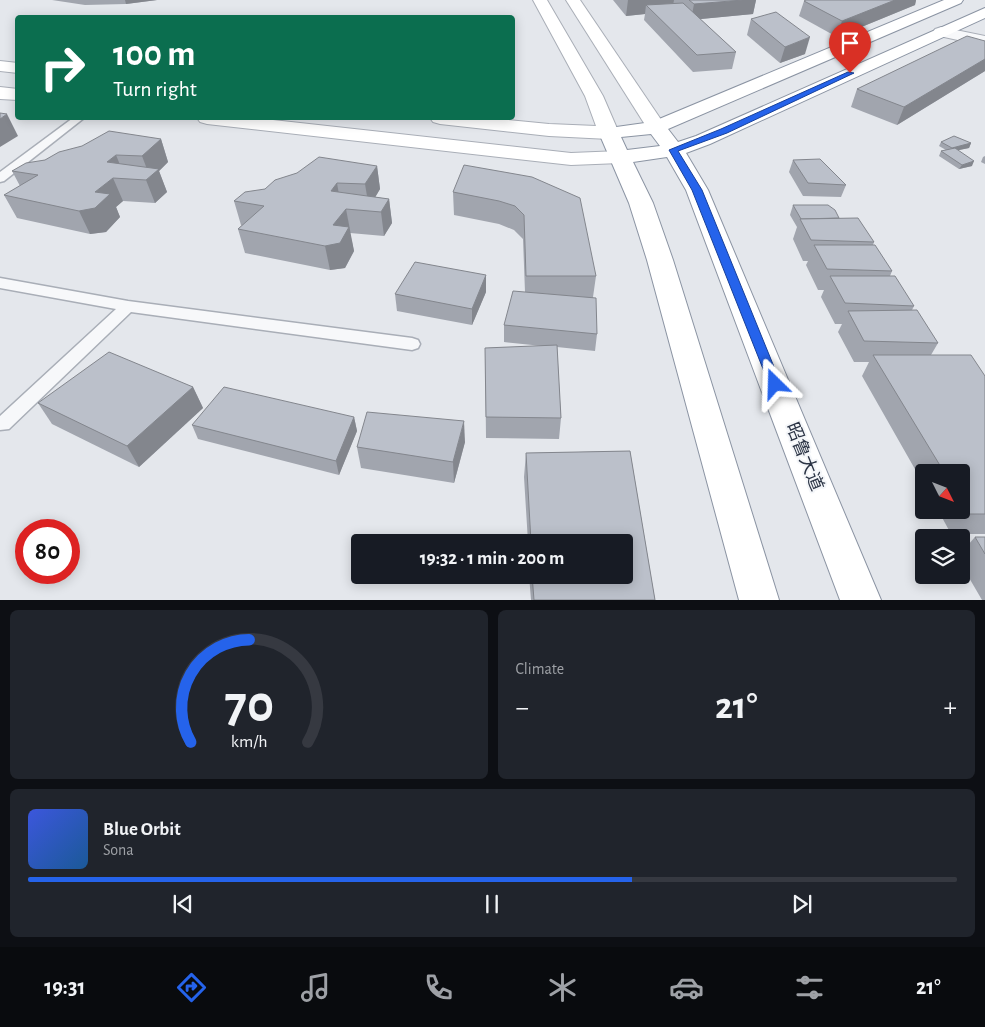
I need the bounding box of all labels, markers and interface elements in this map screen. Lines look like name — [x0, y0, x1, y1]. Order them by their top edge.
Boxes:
pin — [829, 22, 871, 73]
icon: arrive — [836, 29, 864, 57]
icon: right — [30, 35, 95, 100]
text: 100 m — [113, 37, 196, 72]
text: Turn right — [113, 78, 197, 100]
position arrow — [748, 357, 800, 409]
street label: 昭鲁大道 — [782, 420, 828, 494]
north arrow — [915, 464, 970, 519]
map controls — [915, 464, 970, 584]
speed limit sign: 80 — [15, 519, 80, 584]
button: layers — [915, 529, 970, 584]
text: 19:32 · 1 min · 200 m — [420, 549, 564, 568]
text: Climate — [516, 661, 564, 677]
text: 70 — [224, 679, 274, 731]
text: 21° — [715, 688, 758, 726]
text: − — [516, 694, 529, 722]
text: + — [944, 694, 957, 722]
text: km/h — [230, 733, 267, 751]
text: Blue Orbit — [103, 820, 181, 839]
text: Sona — [103, 842, 134, 858]
icon: previous — [169, 890, 197, 918]
icon: pause — [478, 890, 506, 918]
icon: next — [788, 890, 816, 918]
icon: directions — [174, 970, 209, 1005]
icon: music — [298, 970, 333, 1005]
icon: phone — [421, 970, 456, 1005]
icon: climate — [545, 970, 580, 1005]
icon: car — [669, 970, 704, 1005]
icon: filters — [792, 970, 827, 1005]
text: 19:31 — [44, 976, 85, 998]
text: 21° — [916, 976, 941, 998]

